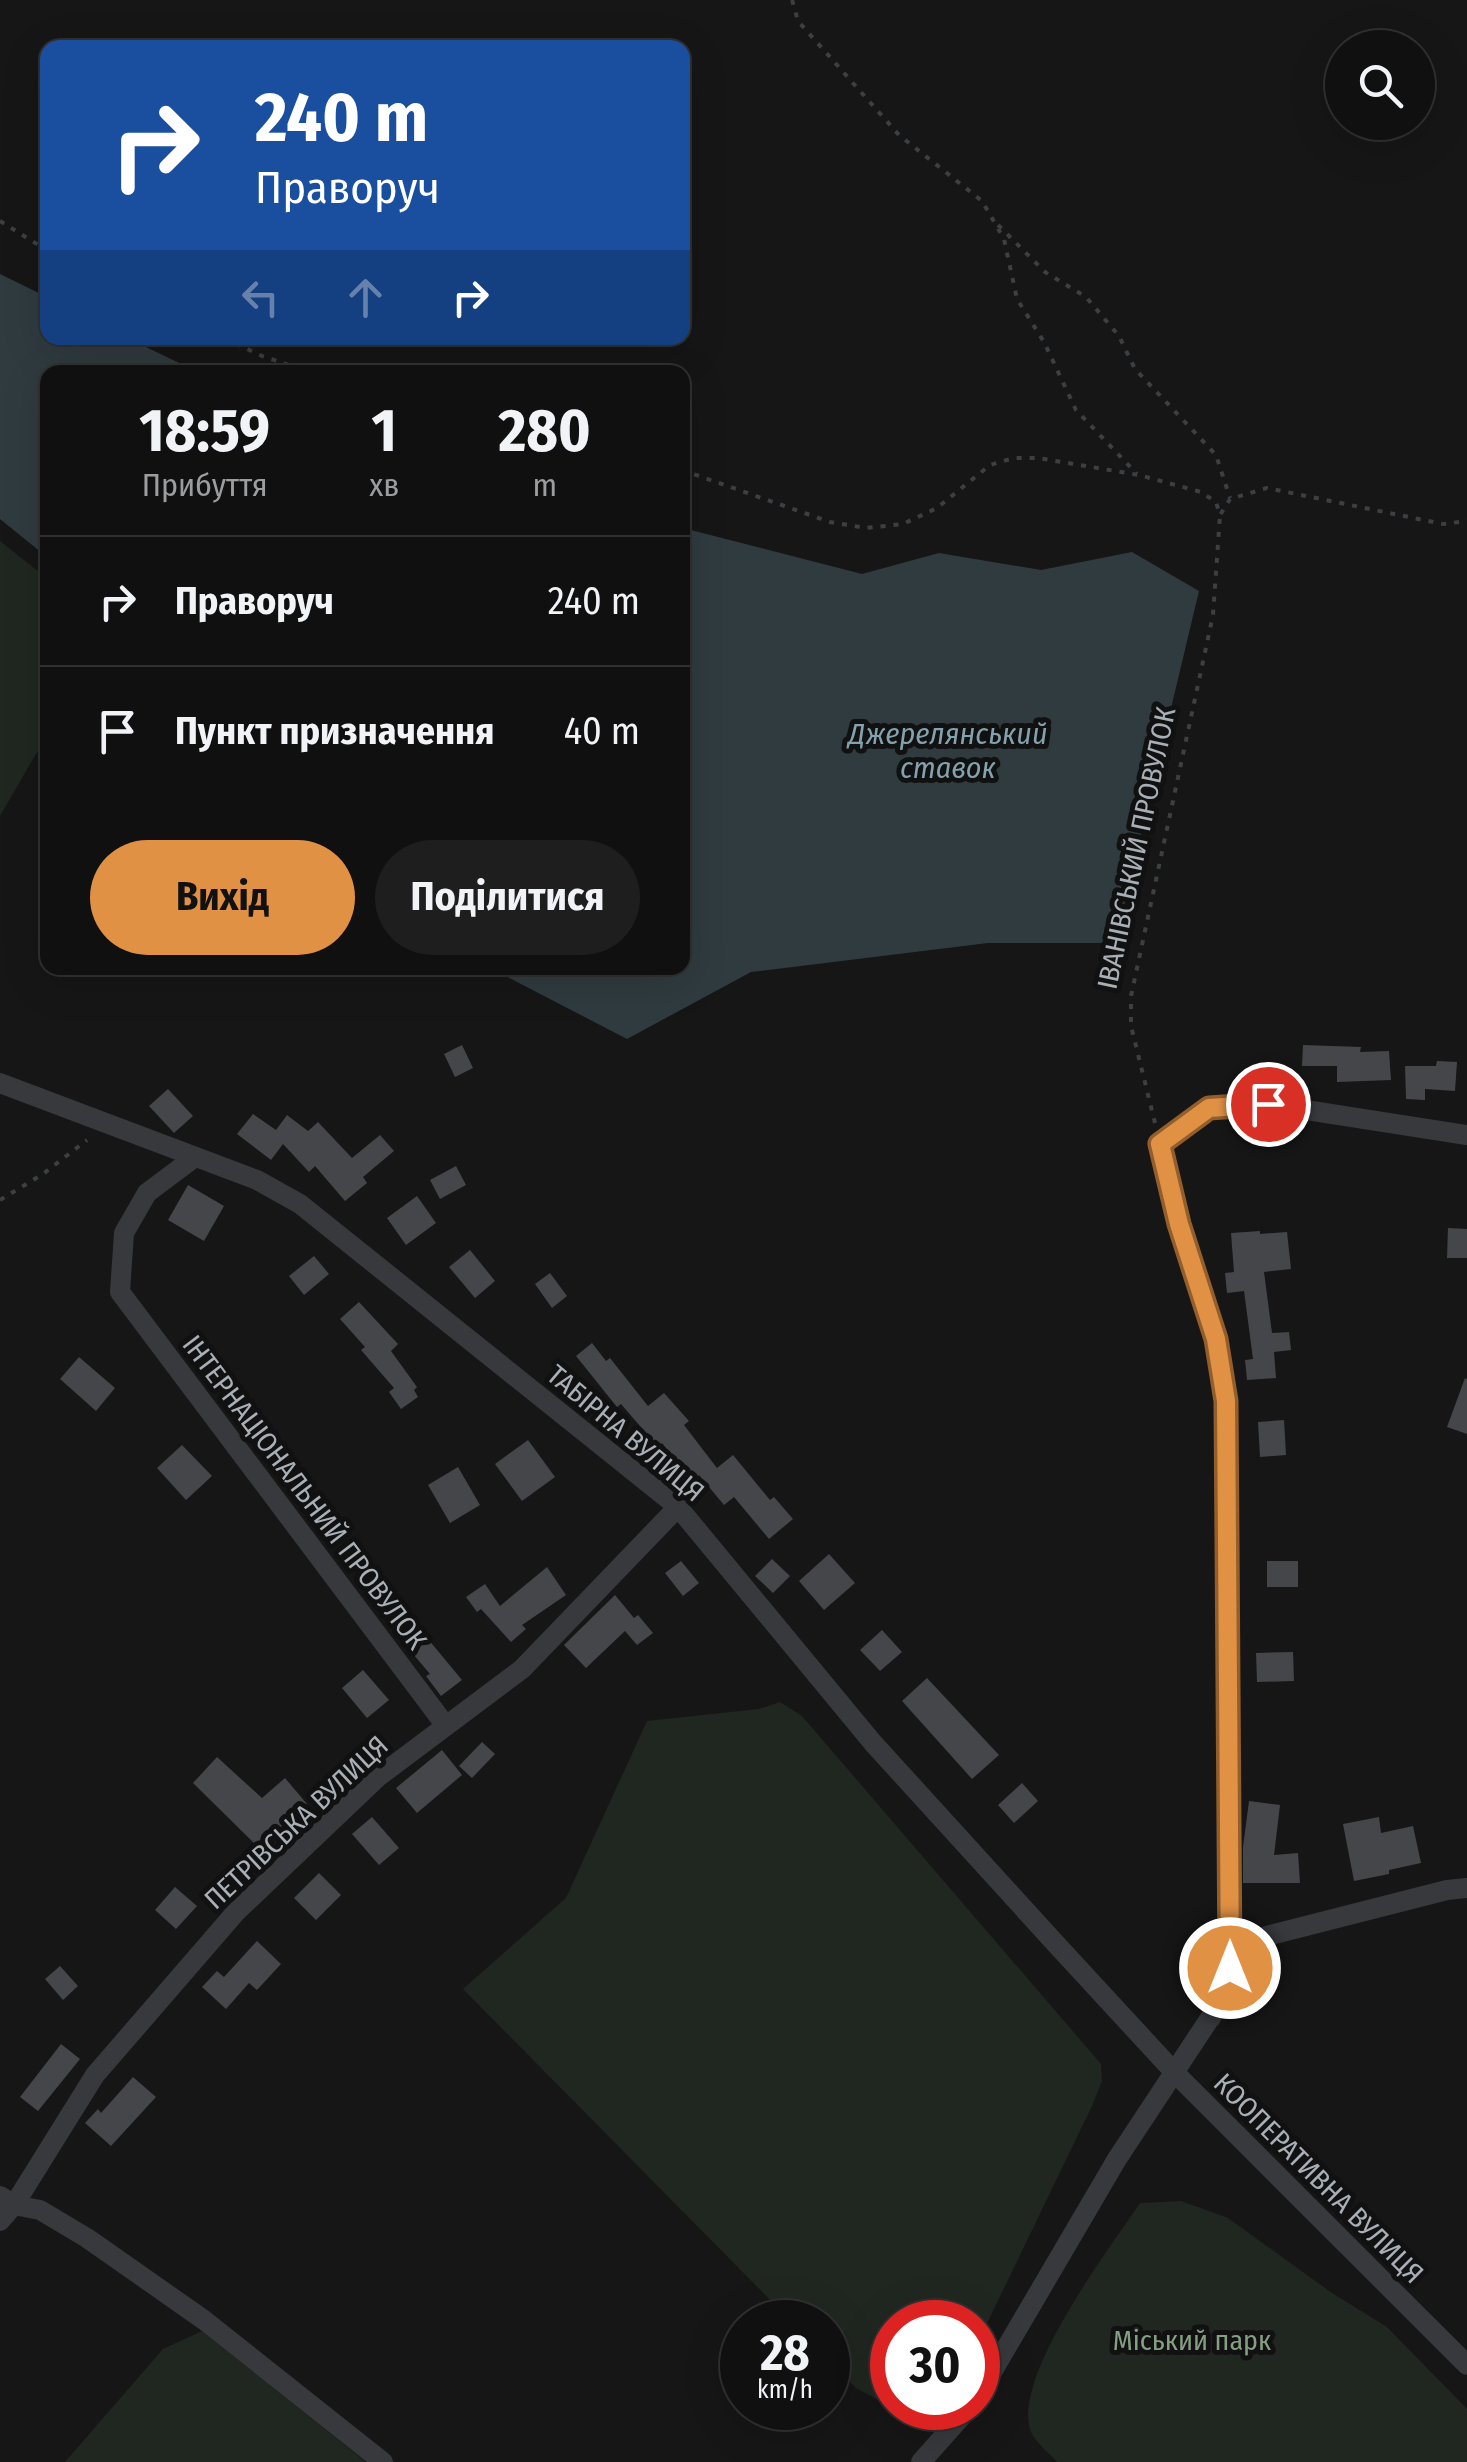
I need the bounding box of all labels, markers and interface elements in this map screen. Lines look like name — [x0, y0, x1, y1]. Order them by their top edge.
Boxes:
map controls — [1325, 30, 1435, 140]
button: search — [1325, 30, 1435, 140]
text: 240 m — [255, 76, 428, 160]
icon: right — [90, 80, 220, 210]
text: Праворуч — [255, 161, 440, 215]
icon: left — [233, 270, 288, 325]
icon: ahead — [338, 270, 393, 325]
icon: right — [443, 270, 498, 325]
text: 18:59 — [139, 395, 270, 467]
text: 1 — [372, 395, 397, 467]
text: 280 — [499, 395, 591, 467]
text: Прибуття — [142, 466, 268, 504]
text: хв — [369, 466, 399, 504]
text: m — [532, 466, 557, 504]
icon: right — [90, 574, 145, 629]
text: Праворуч — [175, 578, 334, 624]
text: 240 m — [548, 578, 640, 624]
icon: arrive — [90, 704, 145, 759]
street label: ІВАНІВСЬКИЙ ПРОВУЛОК — [1091, 704, 1182, 992]
text: Пункт призначення — [175, 708, 494, 754]
text: 40 m — [564, 708, 640, 754]
water label: Джерелянський ставок — [846, 716, 1047, 786]
button: Вихід — [90, 840, 355, 955]
button: Поділитися — [375, 840, 640, 955]
pin — [1226, 1062, 1311, 1147]
icon: arrive — [1241, 1077, 1296, 1132]
street label: ІНТЕРНАЦІОНАЛЬНИЙ ПРОВУЛОК — [176, 1329, 434, 1656]
street label: ТАБІРНА ВУЛИЦЯ — [541, 1358, 711, 1509]
street label: ПЕТРІВСЬКА ВУЛИЦЯ — [198, 1729, 395, 1916]
position arrow — [1178, 1916, 1282, 2020]
street label: КООПЕРАТИВНА ВУЛИЦЯ — [1207, 2067, 1430, 2290]
speed limit sign: 30 — [870, 2300, 1000, 2430]
text: 28 — [760, 2323, 810, 2383]
park label: Міський парк — [1113, 2324, 1271, 2357]
text: km/h — [757, 2375, 813, 2405]

